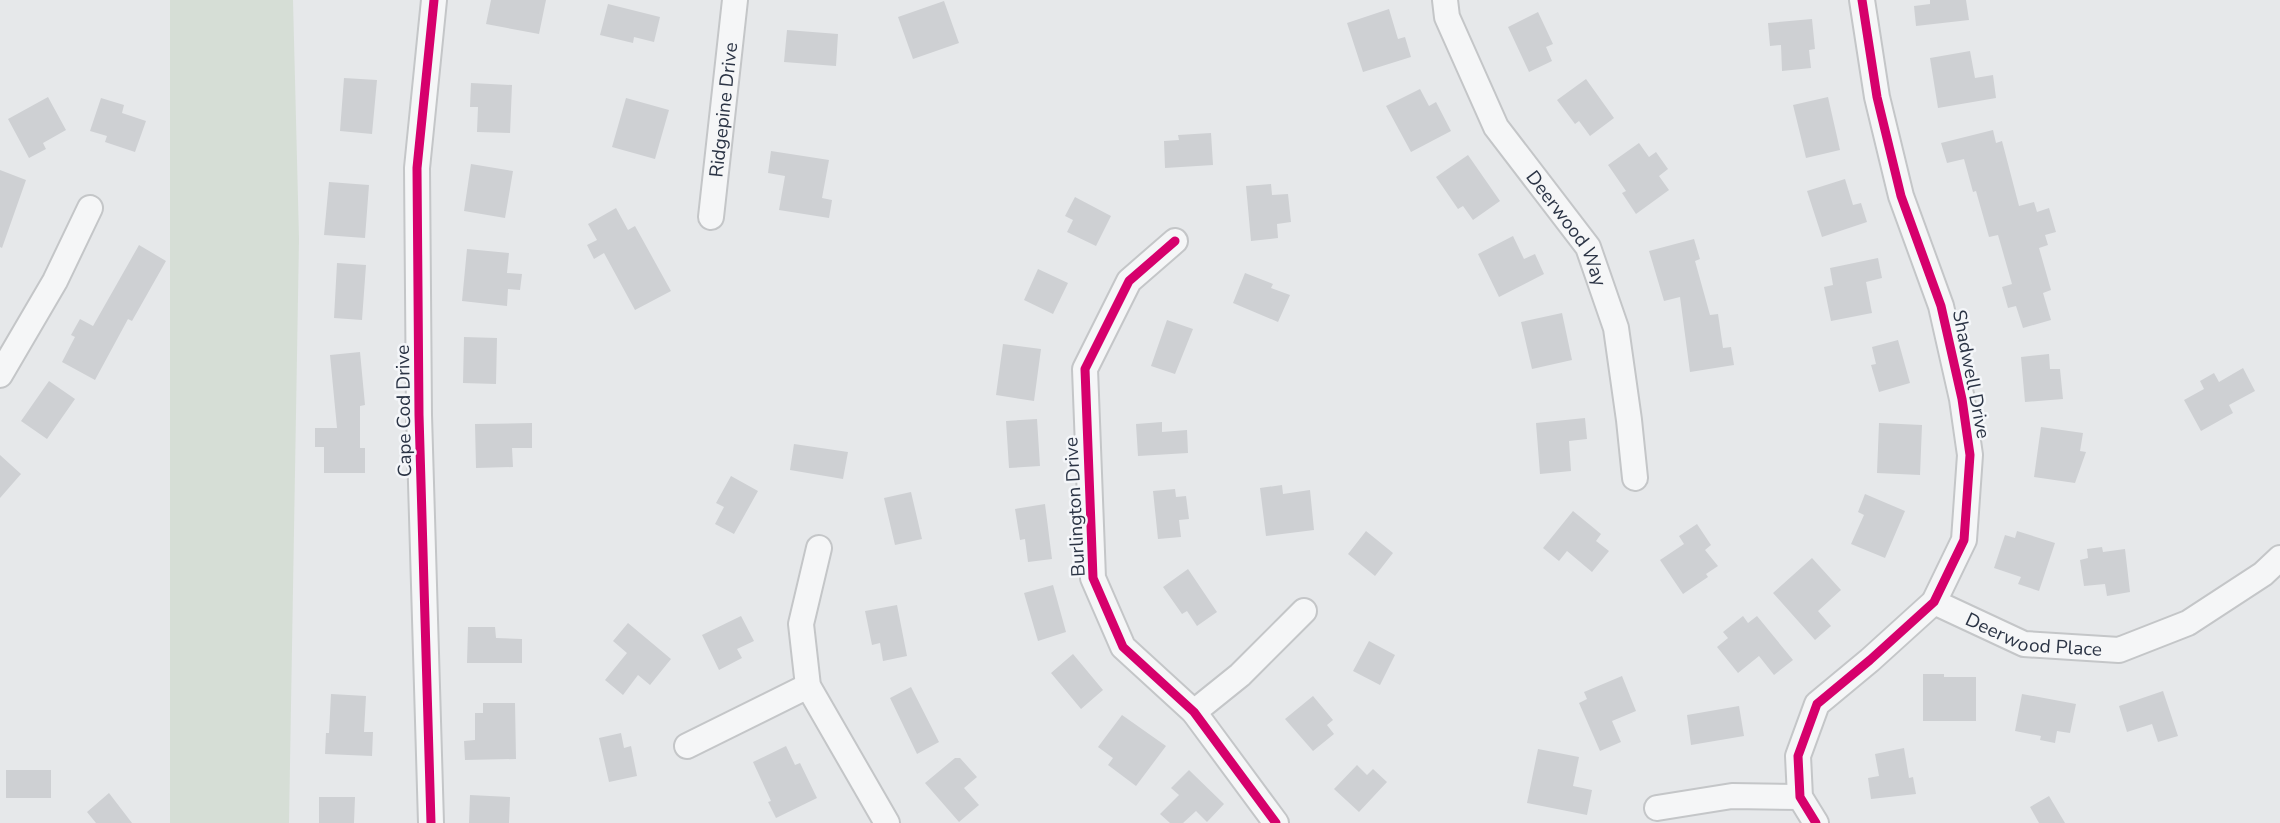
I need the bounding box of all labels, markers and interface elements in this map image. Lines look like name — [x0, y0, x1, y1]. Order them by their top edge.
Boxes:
street label: Ridgepine Drive — [703, 41, 744, 179]
street label: Deerwood Way — [1520, 165, 1613, 290]
street label: Shadwell Drive — [1946, 308, 1996, 441]
street label: Cape Cod Drive — [390, 345, 418, 477]
street label: Burlington Drive — [1058, 436, 1092, 578]
street label: Deerwood Place — [1961, 607, 2103, 663]

